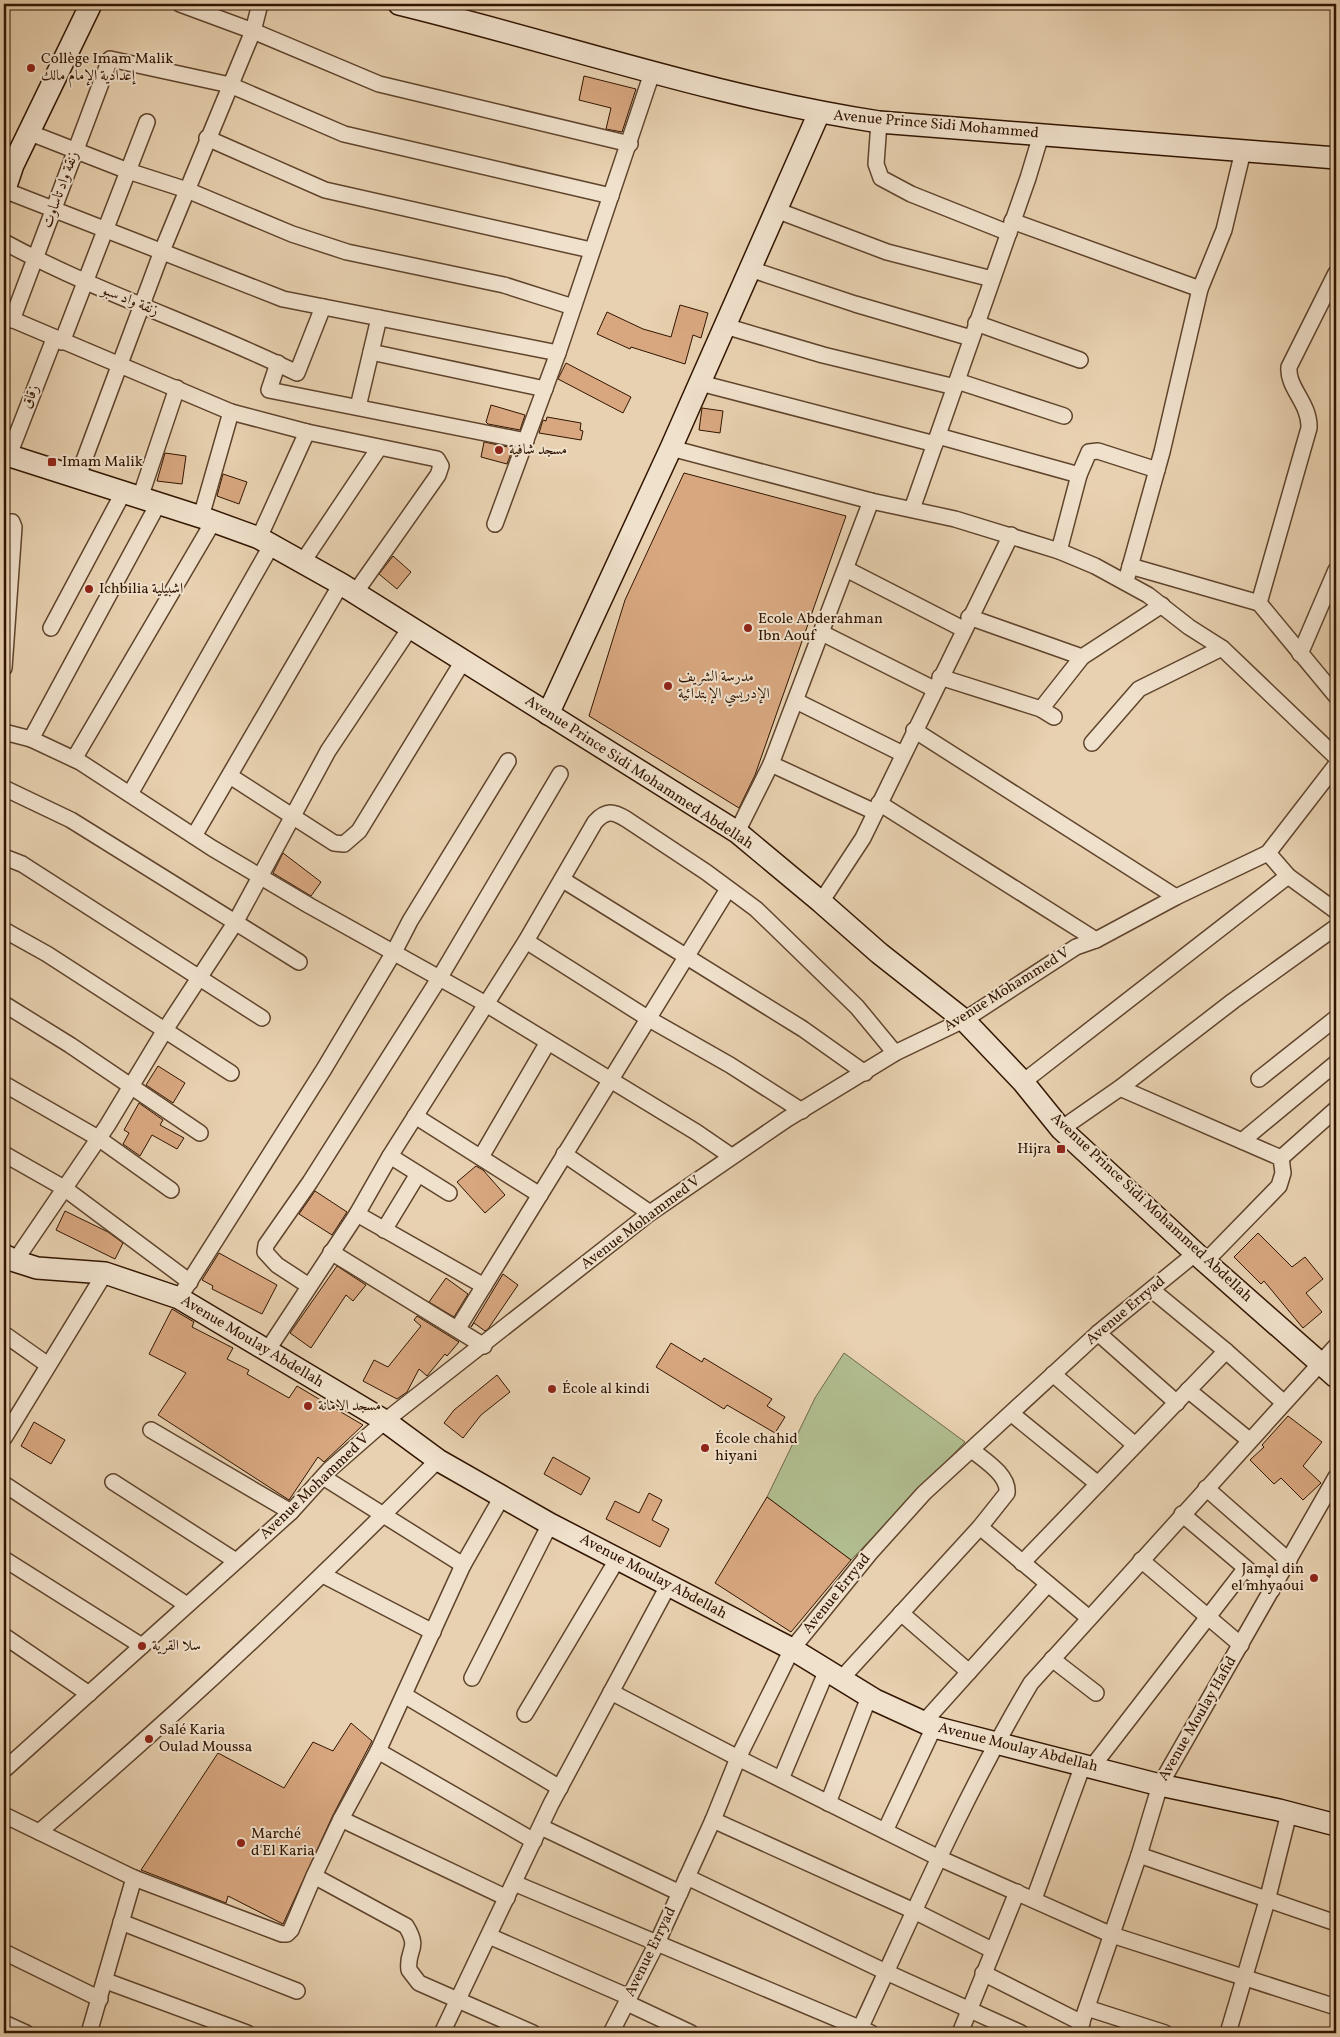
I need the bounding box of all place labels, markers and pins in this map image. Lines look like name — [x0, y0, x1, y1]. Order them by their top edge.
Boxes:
place label: Collège Imam Malik إعدادية الإمام مالك — [41, 49, 173, 88]
marker: Collège Imam Malik إعدادية الإمام مالك — [25, 62, 37, 74]
place label: مسجد شافية — [509, 440, 567, 461]
marker: مسجد شافية — [493, 444, 505, 456]
place label: Imam Malik — [62, 452, 143, 473]
marker: Imam Malik — [46, 456, 58, 468]
place label: Ichbilia اشبيلية — [99, 579, 183, 600]
marker: Ichbilia اشبيلية — [83, 583, 95, 595]
place label: Ecole Abderahman Ibn Aouf — [758, 609, 883, 647]
marker: Ecole Abderahman Ibn Aouf — [742, 622, 754, 634]
place label: مدرسة الشريف الإدريسي الإبتدائية — [678, 667, 770, 707]
marker: مدرسة الشريف الإدريسي الإبتدائية — [662, 680, 674, 692]
place label: Hijra — [1017, 1139, 1051, 1160]
marker: Hijra — [1055, 1143, 1067, 1155]
place label: École al kindi — [562, 1379, 650, 1400]
marker: École al kindi — [546, 1383, 558, 1395]
place label: مسجد الامانة — [318, 1396, 381, 1417]
marker: مسجد الامانة — [302, 1400, 314, 1412]
place label: École chahid hiyani — [715, 1429, 798, 1467]
marker: École chahid hiyani — [699, 1442, 711, 1454]
place label: Jamal din el mhyaoui — [1231, 1559, 1304, 1597]
marker: Jamal din el mhyaoui — [1308, 1572, 1320, 1584]
place label: سلا القرية — [152, 1636, 201, 1657]
marker: سلا القرية — [136, 1640, 148, 1652]
place label: Salé Karia Oulad Moussa — [159, 1720, 252, 1758]
marker: Salé Karia Oulad Moussa — [143, 1733, 155, 1745]
place label: Marché d'El Karia — [251, 1824, 315, 1862]
marker: Marché d'El Karia — [235, 1837, 247, 1849]

